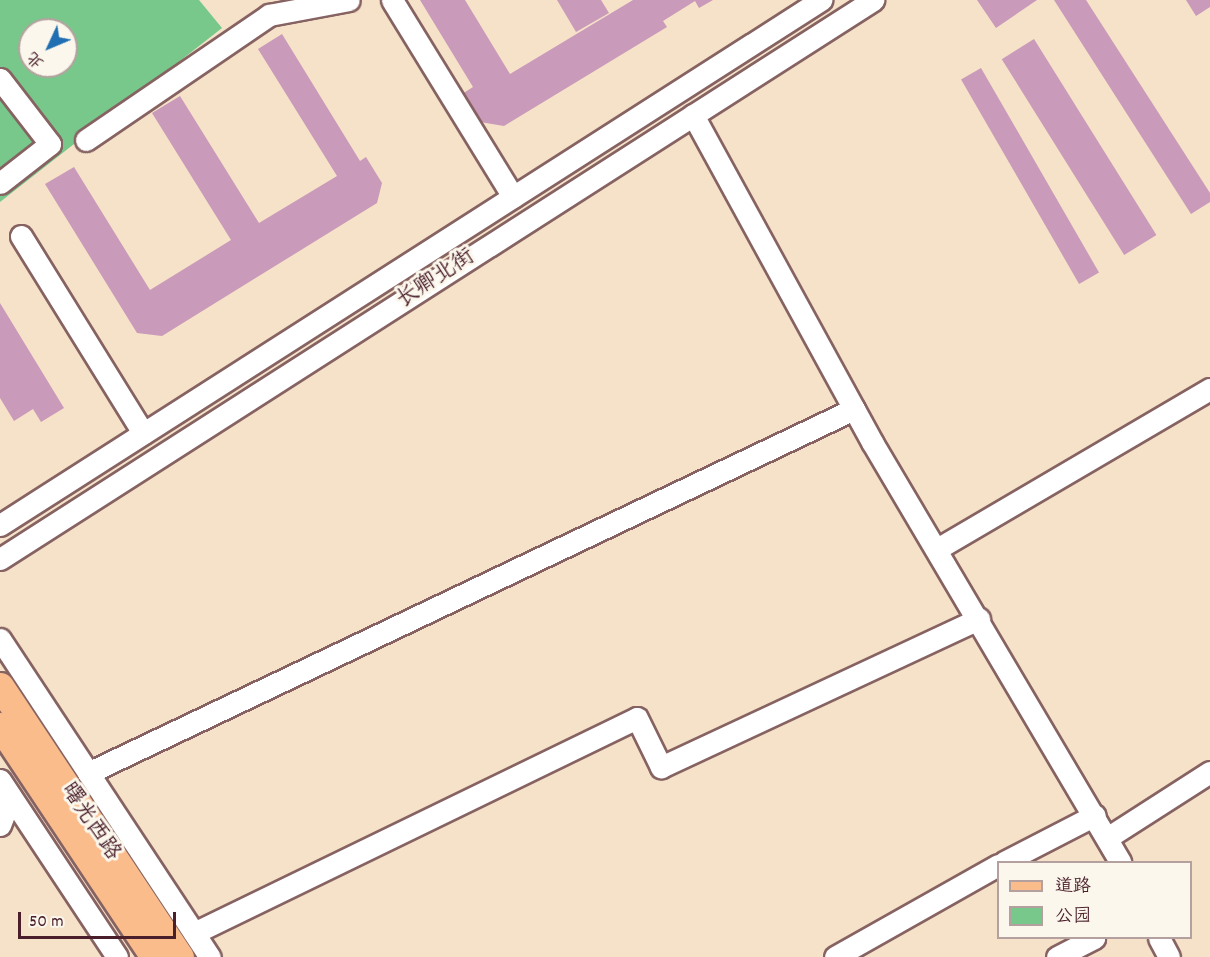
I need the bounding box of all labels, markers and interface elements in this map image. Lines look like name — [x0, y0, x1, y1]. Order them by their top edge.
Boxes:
north arrow — [18, 18, 78, 78]
text: 北 — [22, 46, 50, 73]
street label: 长卿北街 — [392, 244, 480, 314]
street label: 曙光西路 — [54, 778, 126, 866]
legend — [997, 861, 1192, 939]
text: 道路 — [1055, 875, 1091, 900]
scale bar — [21, 900, 178, 938]
text: 公园 — [1055, 905, 1091, 930]
text: 50 m — [29, 910, 64, 935]

